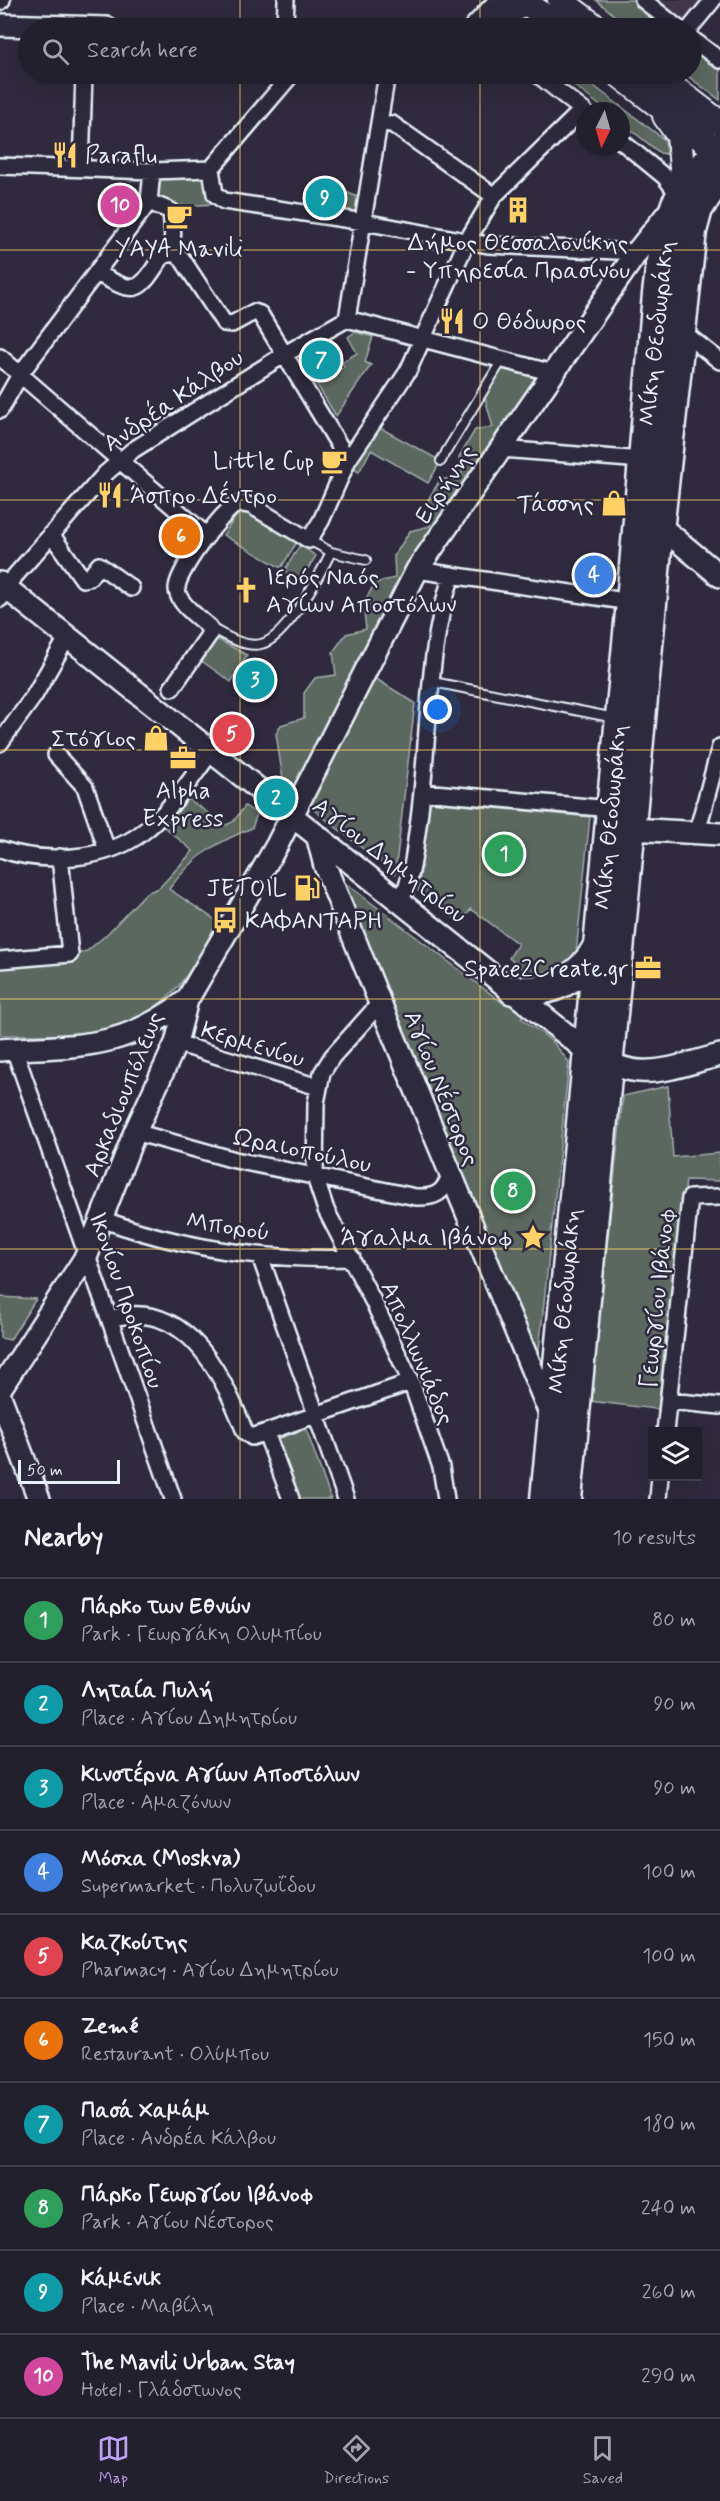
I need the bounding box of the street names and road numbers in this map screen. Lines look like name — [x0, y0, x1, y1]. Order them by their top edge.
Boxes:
street label: Μίκη Θεοδωράκη — [632, 239, 683, 427]
street label: Ανδρέα Κάλβου — [97, 342, 250, 460]
street label: Ειρήνης — [409, 439, 484, 530]
street label: Μίκη Θεοδωράκη — [588, 723, 635, 911]
street label: Αγίου Δημητρίου — [305, 791, 473, 931]
street label: Αγίου Νέστορος — [395, 1006, 487, 1171]
street label: Αρκαδιουπόλεως — [77, 1007, 172, 1182]
street label: Κερμενίου — [197, 1015, 308, 1076]
street label: Ωραιοπούλου — [229, 1122, 374, 1181]
street label: Μπορού — [184, 1206, 272, 1249]
street label: Γεωργίου Ιβάνοφ — [634, 1206, 683, 1390]
street label: Μίκη Θεοδωράκη — [542, 1207, 589, 1395]
street label: Ικονίου Προκοπίου — [81, 1208, 170, 1393]
street label: Απολλωνιάδος — [372, 1277, 461, 1430]

